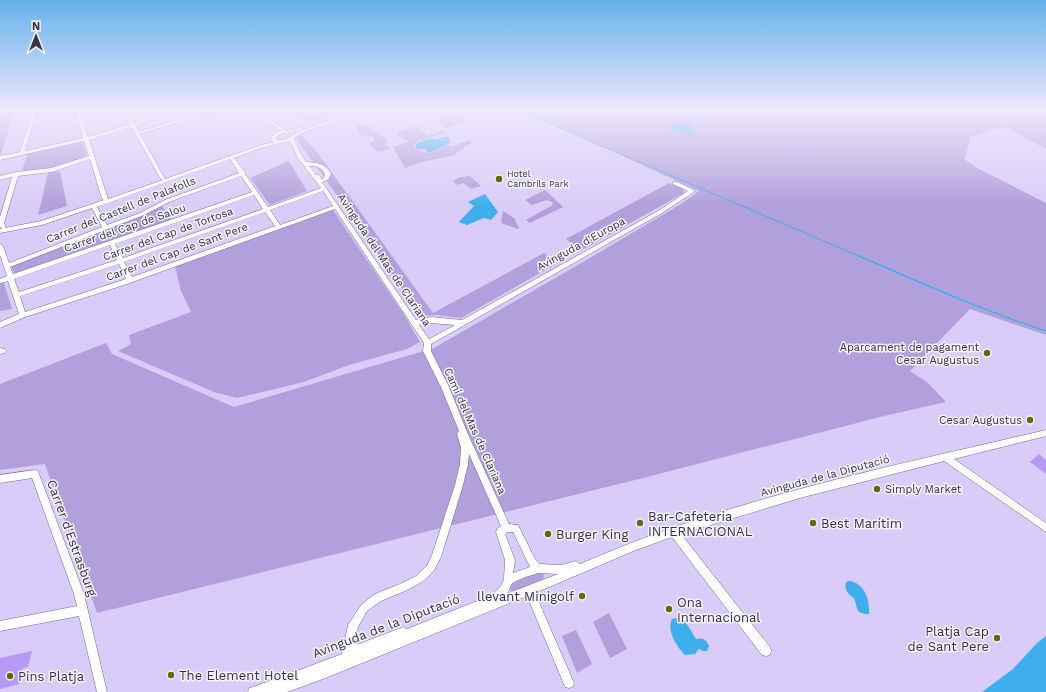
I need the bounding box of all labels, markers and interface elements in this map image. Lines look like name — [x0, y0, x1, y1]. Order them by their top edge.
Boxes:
north arrow — [16, 16, 56, 56]
text: N — [32, 20, 40, 33]
place label: Hotel Cambrils Park — [507, 169, 568, 189]
street label: Carrer del Castell de Palafolls — [44, 174, 198, 246]
marker: Hotel Cambrils Park — [494, 174, 504, 184]
street label: Avinguda del Mas de Clariana — [335, 191, 433, 329]
street label: Carrer del Cap de Salou — [62, 201, 188, 255]
street label: Carrer del Cap de Tortosa — [101, 204, 235, 264]
street label: Avinguda d'Europa — [535, 214, 627, 274]
street label: Carrer del Cap de Sant Pere — [104, 220, 250, 284]
place label: Aparcament de pagament Cesar Augustus — [840, 341, 979, 367]
marker: Aparcament de pagament Cesar Augustus — [982, 348, 992, 358]
street label: Camí del Mas de Clariana — [441, 366, 509, 496]
place label: Cesar Augustus — [939, 414, 1022, 427]
marker: Cesar Augustus — [1025, 415, 1035, 425]
street label: Avinguda de la Diputació — [759, 453, 891, 499]
street label: Carrer d'Estrasburg — [44, 478, 100, 598]
place label: Simply Market — [885, 483, 962, 496]
marker: Simply Market — [872, 484, 882, 494]
place label: Bar-Cafeteria INTERNACIONAL — [648, 509, 753, 539]
place label: Best Marítim — [821, 516, 902, 531]
marker: Bar-Cafeteria INTERNACIONAL — [635, 518, 645, 528]
marker: Best Marítim — [808, 518, 818, 528]
place label: Burger King — [556, 527, 628, 542]
marker: Burger King — [543, 529, 553, 539]
place label: llevant Minigolf — [477, 589, 574, 604]
street label: Avinguda de la Diputació — [310, 591, 462, 661]
marker: llevant Minigolf — [577, 591, 587, 601]
place label: Ona Internacional — [677, 595, 760, 625]
marker: Ona Internacional — [664, 604, 674, 614]
place label: Platja Cap de Sant Pere — [908, 624, 989, 654]
marker: Platja Cap de Sant Pere — [992, 633, 1002, 643]
place label: The Element Hotel — [179, 668, 298, 683]
place label: Pins Platja — [18, 669, 85, 684]
marker: The Element Hotel — [166, 670, 176, 680]
marker: Pins Platja — [5, 671, 15, 681]

